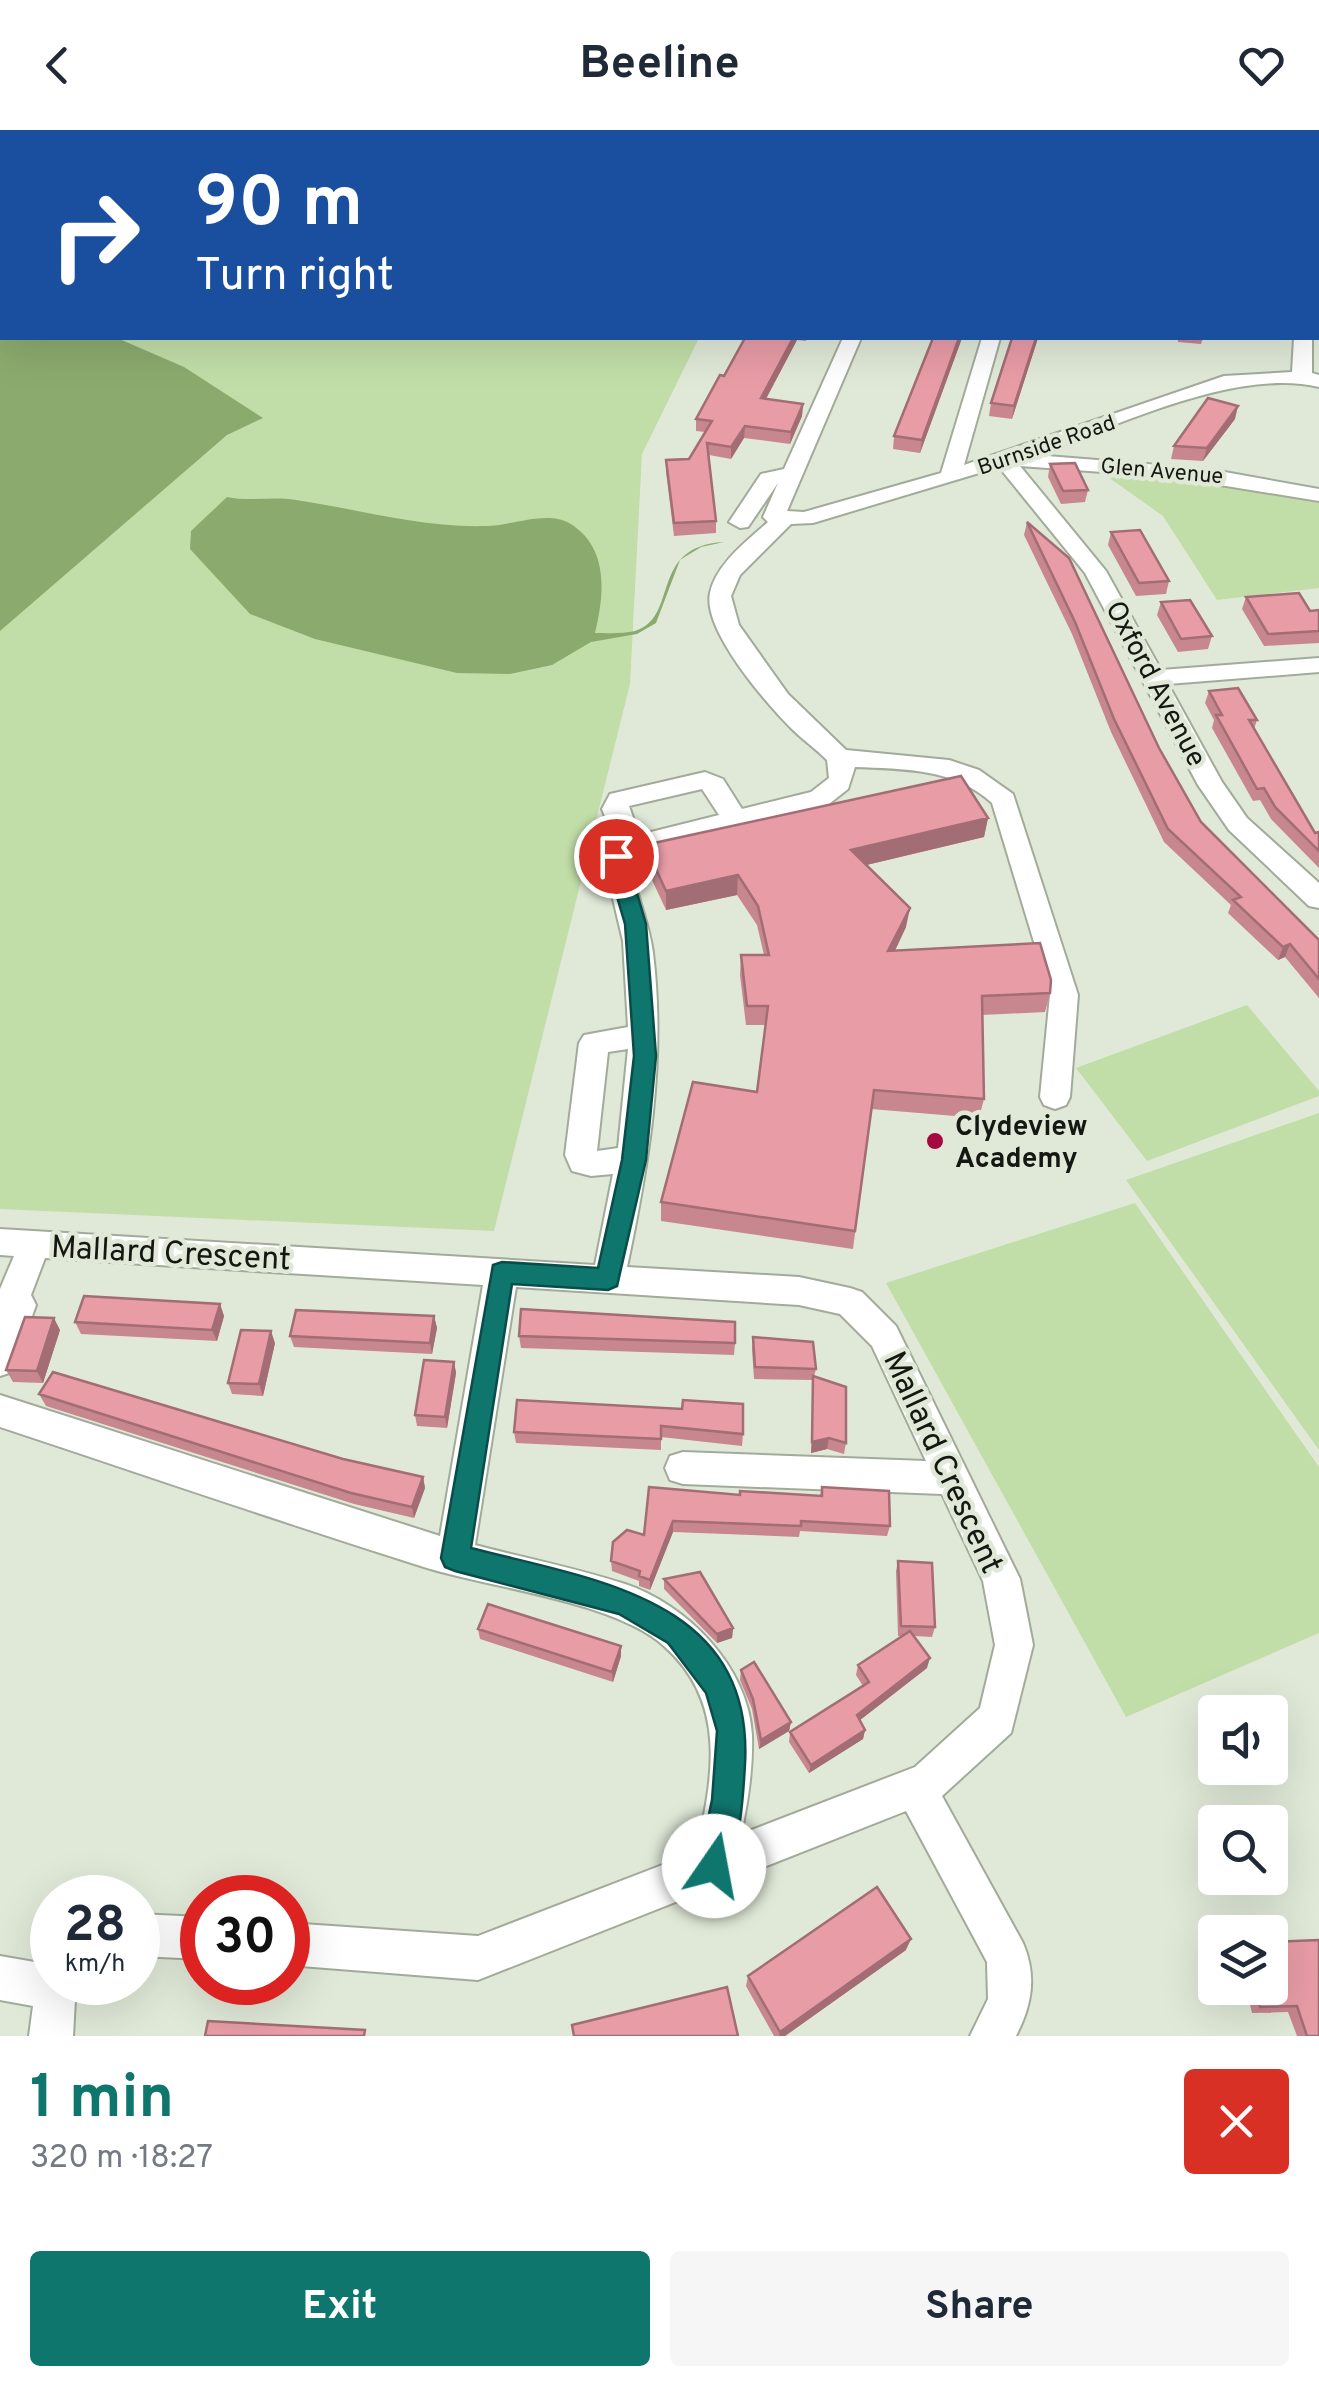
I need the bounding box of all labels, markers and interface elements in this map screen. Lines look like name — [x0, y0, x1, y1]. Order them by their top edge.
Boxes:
text: Beeline — [579, 37, 740, 94]
icon: back — [30, 38, 85, 93]
icon: heart — [1234, 38, 1289, 93]
text: 90 m — [195, 162, 363, 251]
icon: right — [30, 170, 160, 300]
text: Turn right — [195, 249, 394, 306]
street label: Burnside Road — [974, 410, 1119, 483]
street label: Glen Avenue — [1099, 454, 1224, 491]
street label: Oxford Avenue — [1096, 595, 1213, 774]
pin — [574, 814, 659, 899]
icon: arrive — [589, 829, 644, 884]
place label: Clydeview Academy — [955, 1110, 1088, 1178]
marker: Clydeview Academy — [924, 1130, 946, 1152]
street label: Mallard Crescent — [50, 1229, 292, 1281]
street label: Mallard Crescent — [872, 1346, 1010, 1581]
map controls — [1198, 1695, 1288, 2005]
button: sound — [1198, 1695, 1288, 1785]
button: search — [1198, 1805, 1288, 1895]
position arrow — [662, 1814, 766, 1918]
speed limit sign: 30 — [180, 1875, 310, 2005]
text: 28 — [64, 1896, 126, 1959]
button: layers — [1198, 1915, 1288, 2005]
text: km/h — [65, 1949, 125, 1981]
text: 1 min — [30, 2063, 174, 2139]
button: close — [1184, 2069, 1289, 2174]
text: 320 m · 18:27 — [30, 2139, 213, 2179]
button: Exit — [30, 2251, 650, 2366]
button: Share — [670, 2251, 1289, 2366]

